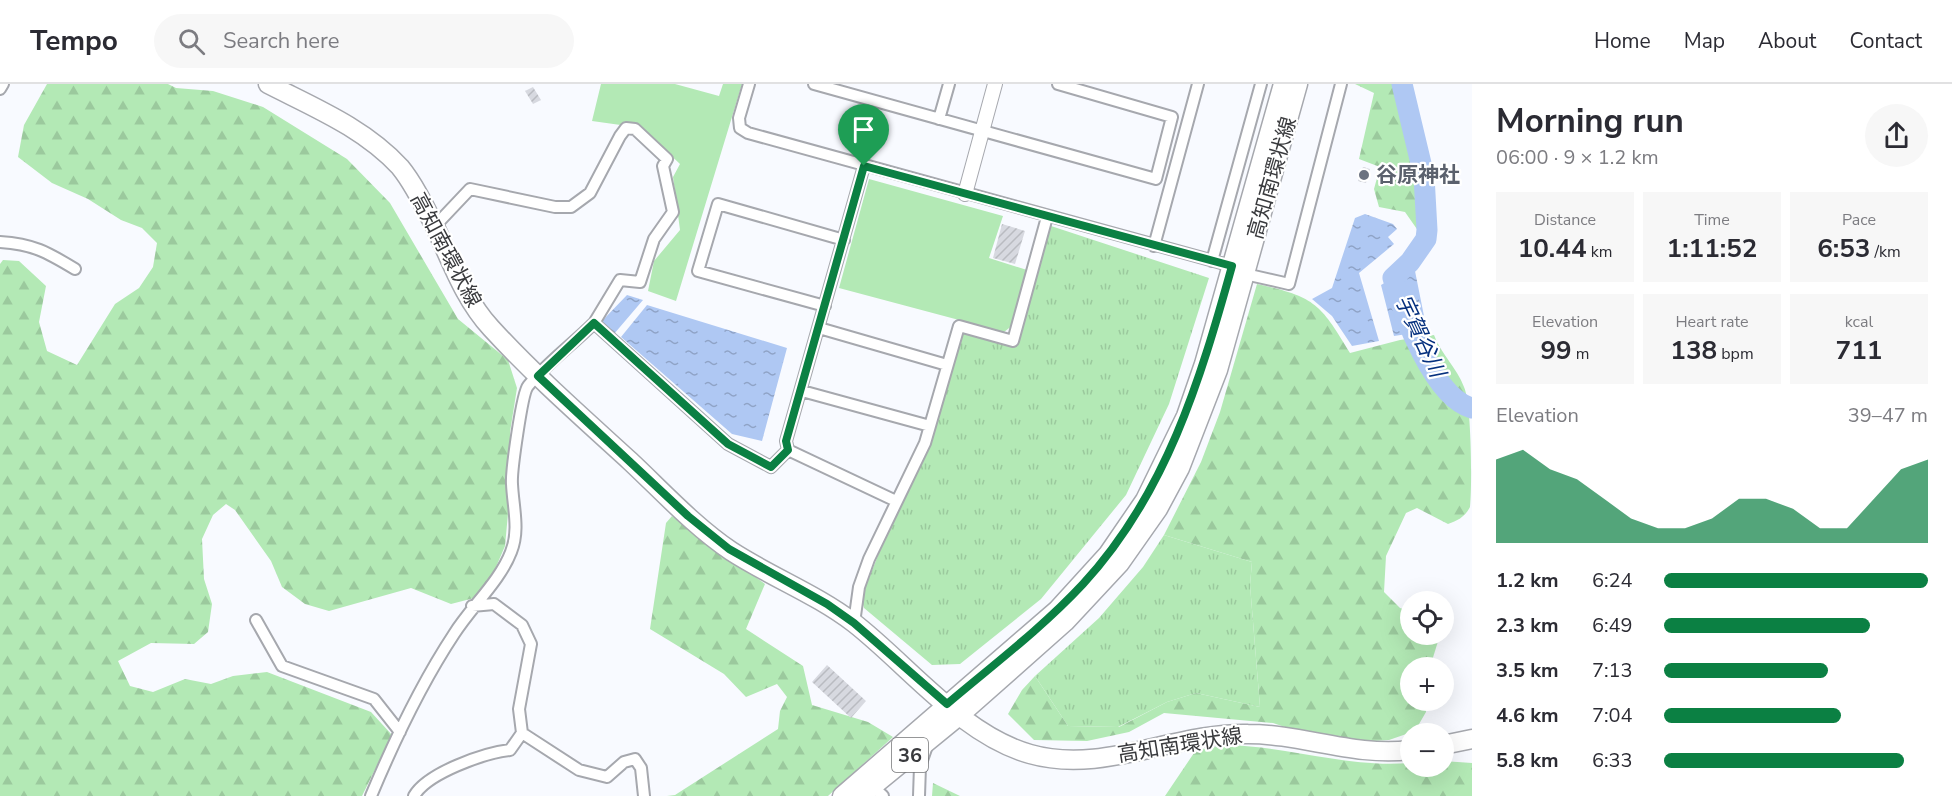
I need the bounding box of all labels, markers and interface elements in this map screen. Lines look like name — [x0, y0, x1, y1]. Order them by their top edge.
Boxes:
search box — [154, 14, 574, 68]
text: Tempo — [30, 22, 118, 60]
icon: search — [175, 25, 208, 58]
text: Search here — [223, 26, 339, 56]
text: Home — [1594, 27, 1651, 55]
text: Map — [1684, 27, 1725, 55]
text: About — [1758, 27, 1816, 55]
text: Contact — [1849, 27, 1922, 55]
text: Morning run — [1496, 99, 1684, 144]
pin — [838, 104, 889, 166]
button: share — [1865, 104, 1928, 167]
icon: arrive — [847, 113, 880, 146]
street label: 高知南環状線 — [1241, 114, 1303, 242]
text: 06:00 · 9 × 1.2 km — [1496, 144, 1659, 171]
place label: 谷原神社 — [1376, 161, 1460, 189]
marker: 谷原神社 — [1357, 168, 1371, 182]
street label: 高知南環状線 — [404, 188, 488, 312]
text: Distance — [1534, 209, 1596, 231]
text: Time — [1694, 209, 1730, 231]
text: Pace — [1842, 209, 1876, 231]
text: 10.44 — [1518, 231, 1587, 266]
text: 1:11:52 — [1667, 231, 1757, 266]
text: 6:53 — [1817, 231, 1870, 266]
text: km — [1587, 241, 1612, 263]
text: /km — [1870, 241, 1901, 263]
water label: 宇賀谷川 — [1388, 290, 1453, 384]
text: Elevation — [1532, 311, 1598, 333]
text: Heart rate — [1675, 311, 1749, 333]
text: kcal — [1845, 311, 1873, 333]
text: 99 — [1540, 333, 1572, 368]
text: 138 — [1670, 333, 1717, 368]
text: 711 — [1836, 333, 1882, 368]
text: m — [1572, 343, 1590, 365]
text: bpm — [1717, 343, 1754, 365]
text: Elevation — [1496, 402, 1579, 429]
text: 39–47 m — [1848, 402, 1928, 429]
text: 1.2 km — [1496, 567, 1559, 594]
text: 6:24 — [1592, 567, 1633, 594]
map controls — [1400, 591, 1454, 777]
button: locate — [1400, 591, 1454, 645]
text: 2.3 km — [1496, 612, 1559, 639]
text: 6:49 — [1592, 612, 1633, 639]
button: + — [1400, 657, 1454, 711]
text: 3.5 km — [1496, 657, 1559, 684]
text: 7:13 — [1592, 657, 1633, 684]
text: 4.6 km — [1496, 702, 1559, 729]
text: 7:04 — [1592, 702, 1633, 729]
street label: 高知南環状線 — [1116, 721, 1244, 769]
button: − — [1400, 723, 1454, 777]
road number: 36 — [892, 738, 928, 772]
text: 5.8 km — [1496, 747, 1559, 774]
text: 6:33 — [1592, 747, 1633, 774]

